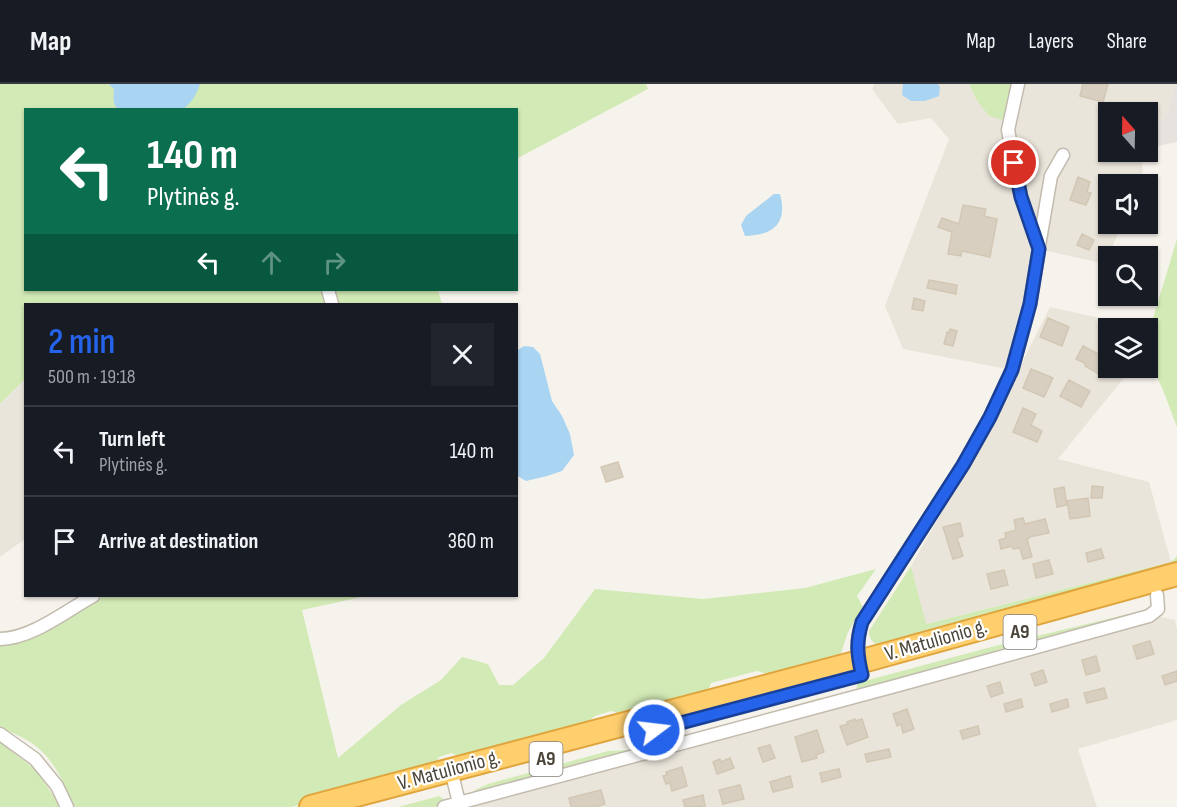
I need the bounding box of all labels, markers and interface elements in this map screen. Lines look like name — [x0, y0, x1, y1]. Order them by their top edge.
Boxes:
text: Map — [30, 25, 71, 58]
text: Map — [966, 29, 995, 54]
text: Layers — [1028, 29, 1074, 54]
text: Share — [1107, 29, 1147, 54]
north arrow — [1098, 102, 1158, 162]
map controls — [1098, 102, 1158, 378]
text: 140 m — [147, 130, 238, 181]
icon: left — [48, 132, 126, 210]
pin — [988, 137, 1039, 188]
icon: arrive — [997, 146, 1030, 179]
button: sound — [1098, 174, 1158, 234]
text: Plytinės g. — [147, 181, 240, 213]
icon: left — [192, 246, 225, 279]
icon: ahead — [255, 246, 288, 279]
icon: right — [318, 246, 351, 279]
button: search — [1098, 246, 1158, 306]
button: layers — [1098, 318, 1158, 378]
text: 2 min — [48, 321, 115, 364]
button: close — [431, 323, 494, 386]
text: 500 m · 19:18 — [48, 365, 136, 389]
text: Turn left — [99, 426, 165, 453]
icon: left — [48, 435, 81, 468]
text: 140 m — [450, 438, 494, 465]
text: Plytinės g. — [99, 453, 168, 477]
icon: arrive — [48, 525, 81, 558]
text: Arrive at destination — [99, 528, 258, 555]
text: 360 m — [448, 528, 494, 555]
street label: V. Matulionio g. — [882, 614, 990, 666]
road number: A9 — [1004, 615, 1036, 649]
position arrow — [622, 698, 686, 762]
road number: A9 — [530, 742, 562, 776]
street label: V. Matulionio g. — [395, 744, 503, 796]

